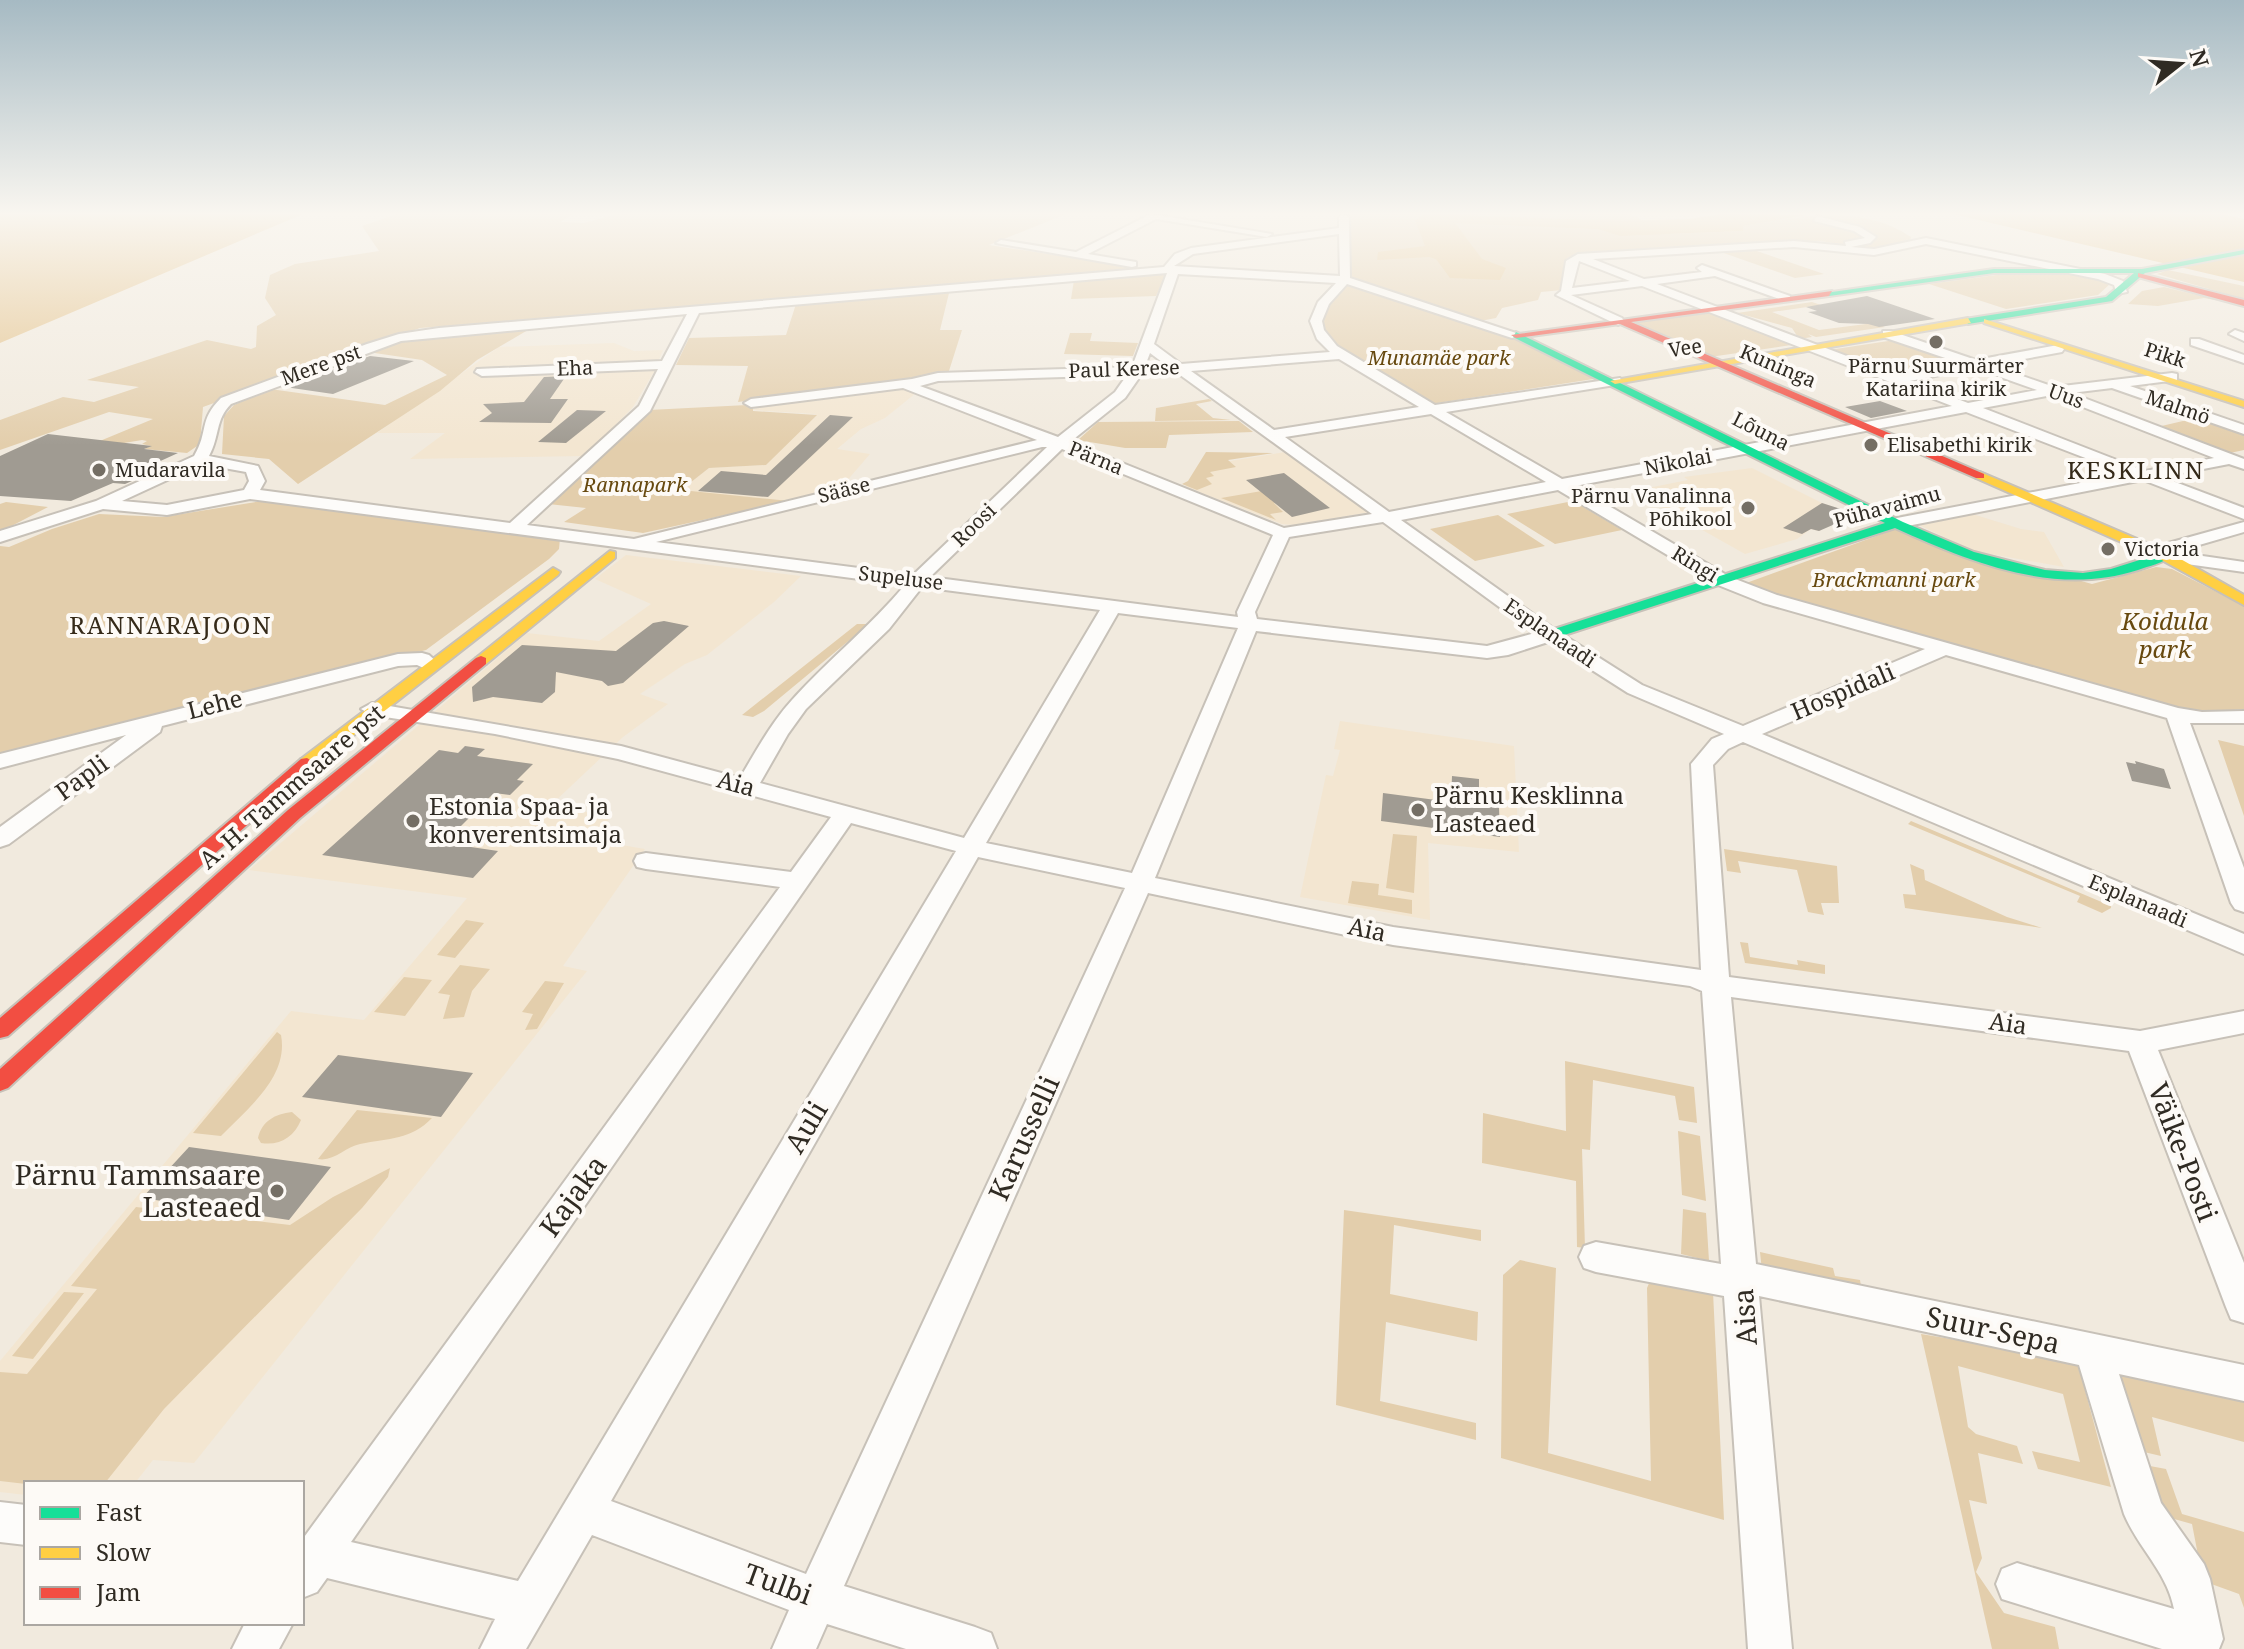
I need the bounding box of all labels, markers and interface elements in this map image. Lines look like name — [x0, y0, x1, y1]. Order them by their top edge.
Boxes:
north arrow — [2140, 24, 2220, 104]
text: N — [2183, 45, 2217, 71]
street label: Vee — [1666, 332, 1704, 363]
marker: Pärnu Suurmärter Katariina kirik — [1927, 333, 1945, 351]
street label: Pikk — [2141, 335, 2190, 374]
street label: Kuninga — [1736, 337, 1821, 394]
street label: Mere pst — [277, 338, 365, 391]
park label: Munamäe park — [1367, 344, 1511, 371]
place label: Pärnu Suurmärter Katariina kirik — [1848, 352, 2025, 402]
street label: Eha — [556, 353, 594, 382]
street label: Paul Kerese — [1068, 353, 1180, 384]
street label: Uus — [2045, 377, 2088, 414]
street label: Malmö — [2142, 383, 2214, 430]
street label: Lõuna — [1728, 405, 1794, 456]
place label: Elisabethi kirik — [1887, 431, 2033, 458]
street label: Pärna — [1065, 434, 1128, 481]
marker: Elisabethi kirik — [1862, 436, 1880, 454]
street label: Nikolai — [1642, 442, 1715, 481]
district label: KESKLINN — [2067, 453, 2205, 486]
place label: Mudaravila — [115, 456, 226, 483]
marker: Mudaravila — [90, 461, 108, 479]
street label: Sääse — [815, 470, 873, 509]
park label: Rannapark — [582, 471, 688, 498]
street label: Pühavaimu — [1830, 479, 1944, 534]
place label: Pärnu Vanalinna Põhikool — [1571, 482, 1732, 532]
street label: Roosi — [946, 497, 1002, 552]
marker: Pärnu Vanalinna Põhikool — [1739, 499, 1757, 517]
place label: Victoria — [2124, 535, 2199, 562]
street label: Ringi — [1667, 539, 1724, 588]
marker: Victoria — [2099, 540, 2117, 558]
street label: Supeluse — [857, 559, 945, 596]
park label: Brackmanni park — [1811, 566, 1976, 593]
street label: Esplanaadi — [1499, 592, 1602, 674]
park label: Koidula park — [2121, 604, 2209, 665]
district label: RANNARAJOON — [69, 608, 273, 641]
street label: Hospidali — [1786, 654, 1900, 727]
street label: Lehe — [184, 681, 246, 726]
street label: A. H. Tammsaare pst — [191, 696, 391, 876]
street label: Papli — [48, 746, 114, 807]
street label: Aia — [714, 762, 759, 803]
place label: Pärnu Kesklinna Lasteaed — [1434, 778, 1624, 839]
place label: Estonia Spaa- ja konverentsimaja — [429, 789, 622, 850]
marker: Pärnu Kesklinna Lasteaed — [1409, 801, 1427, 819]
marker: Estonia Spaa- ja konverentsimaja — [404, 812, 422, 830]
street label: Esplanaadi — [2084, 868, 2192, 934]
street label: Aia — [1345, 908, 1389, 949]
street label: Aia — [1987, 1004, 2029, 1042]
street label: Karusselli — [979, 1069, 1067, 1206]
street label: Väike-Posti — [2140, 1077, 2228, 1227]
street label: Auli — [775, 1093, 836, 1160]
street label: Kajaka — [530, 1147, 615, 1244]
place label: Pärnu Tammsaare Lasteaed — [15, 1155, 261, 1225]
marker: Pärnu Tammsaare Lasteaed — [268, 1182, 286, 1200]
street label: Aisa — [1723, 1287, 1765, 1347]
street label: Suur-Sepa — [1923, 1296, 2064, 1362]
legend — [24, 1481, 304, 1625]
text: Fast — [96, 1495, 142, 1528]
text: Slow — [96, 1535, 151, 1568]
street label: Tulbi — [739, 1553, 818, 1613]
text: Jam — [95, 1575, 141, 1608]

